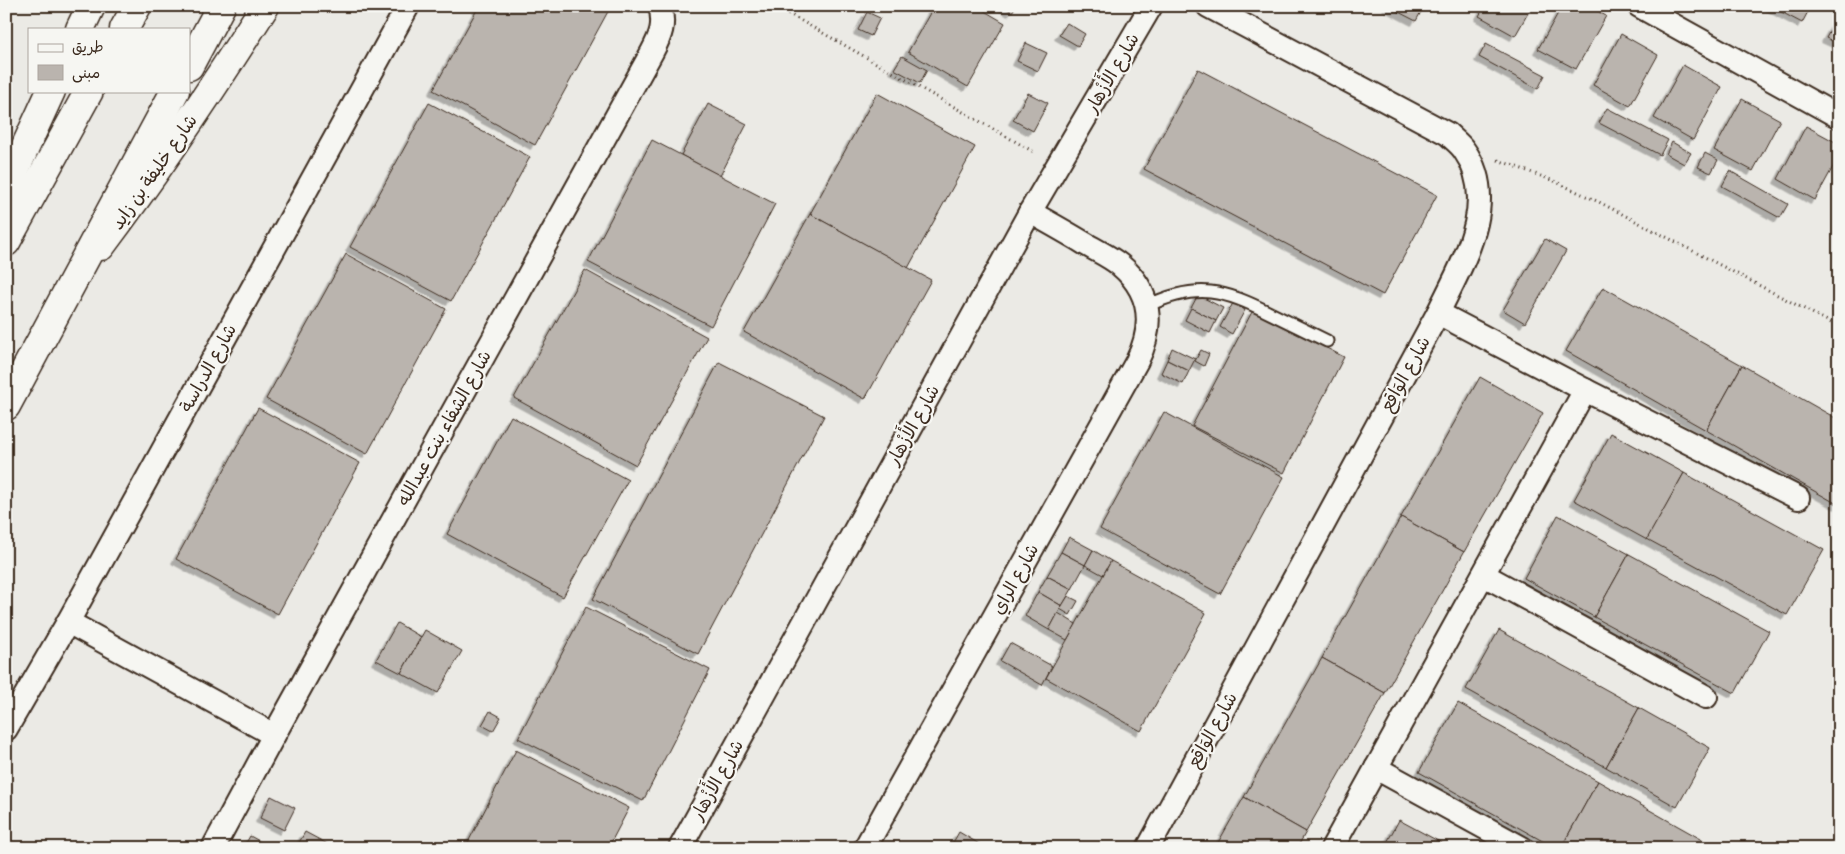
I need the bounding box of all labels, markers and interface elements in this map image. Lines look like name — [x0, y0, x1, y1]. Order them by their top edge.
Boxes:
street label: شارع الأَزْهار — [1075, 26, 1147, 120]
legend — [28, 28, 190, 92]
text: طريق — [72, 38, 104, 60]
text: مبنى — [72, 64, 100, 86]
street label: شارع خليفة بن زايد — [107, 111, 205, 236]
street label: شارع الدراسة — [176, 321, 245, 418]
street label: شارع الوَاقِع — [1376, 333, 1438, 418]
street label: شارع الشفاء بنت عبدالله — [393, 347, 499, 512]
street label: شارع الأَزْهار — [877, 378, 948, 472]
street label: شارع الراي — [988, 540, 1047, 620]
street label: شارع الوَاقِع — [1183, 689, 1245, 774]
street label: شارع الأَزْهار — [681, 733, 752, 827]

